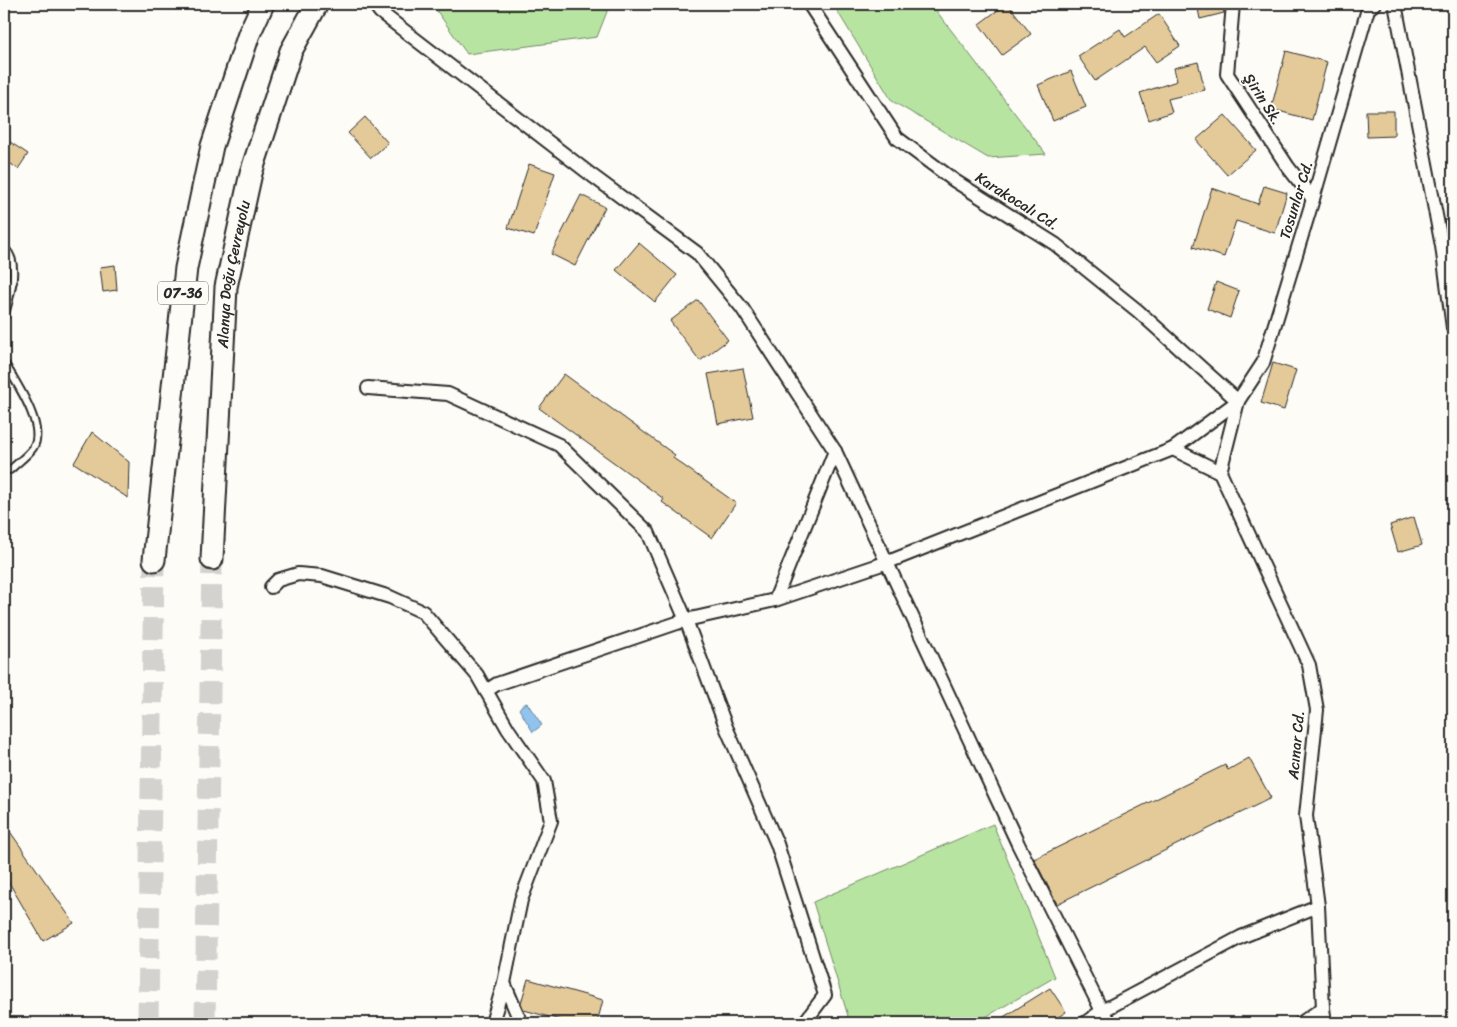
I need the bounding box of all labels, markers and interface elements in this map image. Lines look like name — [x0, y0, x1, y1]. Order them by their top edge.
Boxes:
street label: Şirin Sk. — [1236, 68, 1290, 130]
street label: Tosunlar Cd. — [1272, 157, 1320, 243]
street label: Karakocalı Cd. — [970, 165, 1064, 237]
street label: Alanya Doğu Çevreyolu — [210, 198, 258, 350]
road number: 07-36 — [158, 282, 208, 304]
street label: Acınar Cd. — [1280, 710, 1312, 781]

